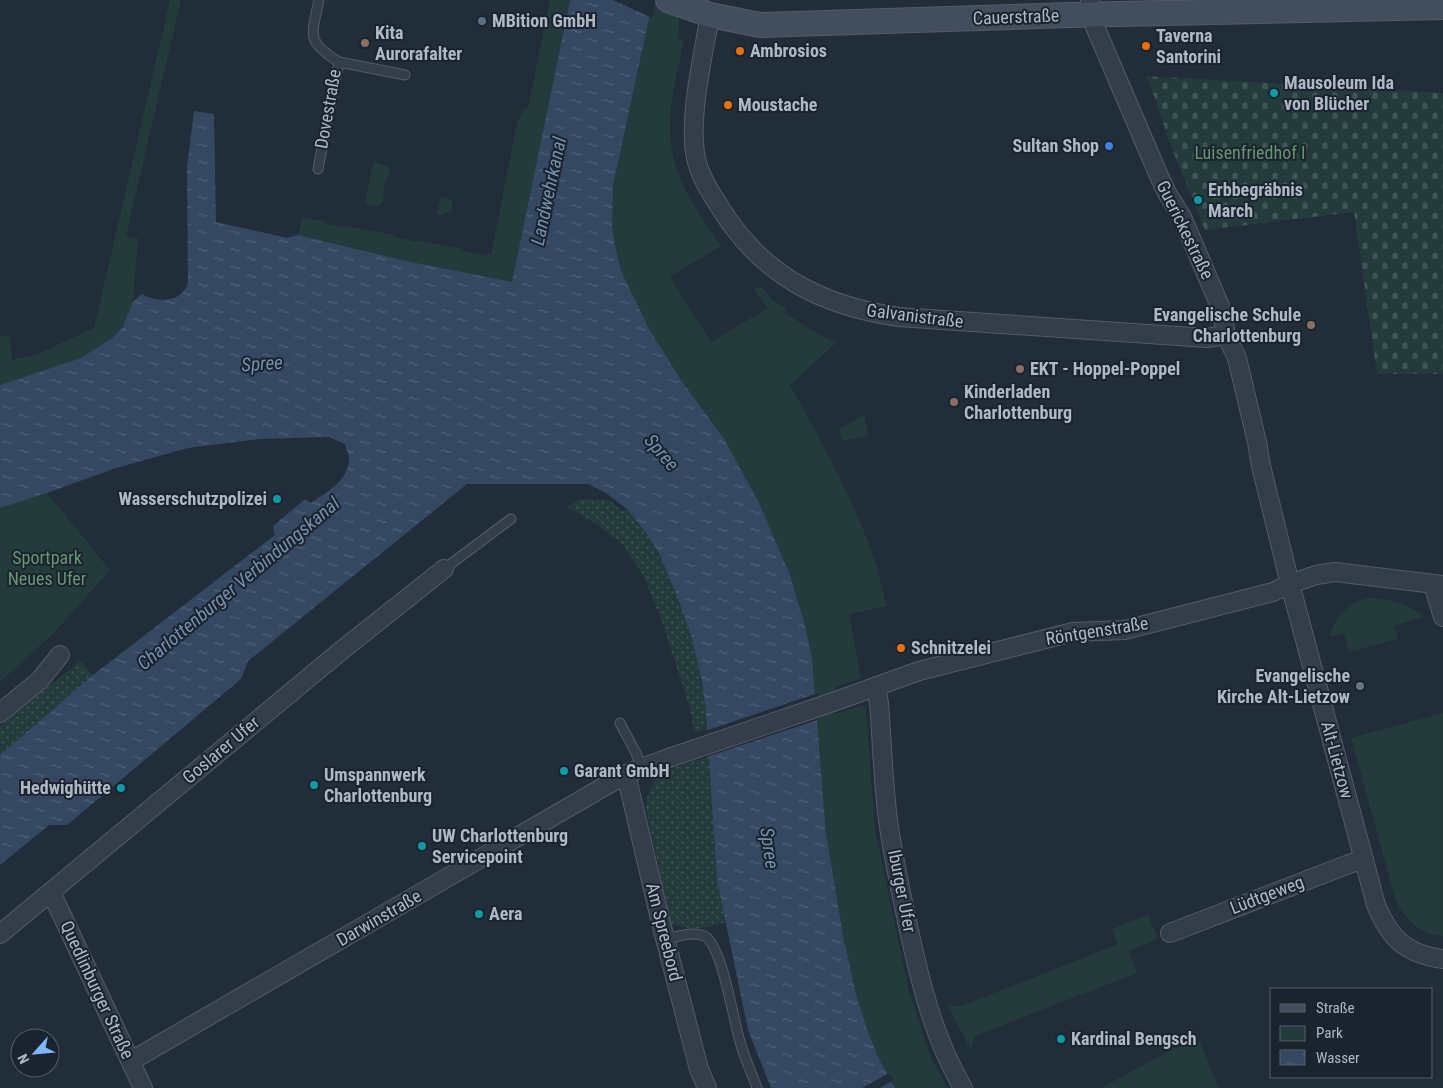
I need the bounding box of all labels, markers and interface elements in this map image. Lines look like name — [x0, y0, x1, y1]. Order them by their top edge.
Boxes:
street label: Cauerstraße — [972, 4, 1060, 29]
place label: MBition GmbH — [492, 10, 596, 31]
marker: MBition GmbH — [476, 15, 488, 27]
place label: Kita Aurorafalter — [375, 22, 462, 64]
place label: Taverna Santorini — [1156, 25, 1221, 67]
marker: Kita Aurorafalter — [359, 37, 371, 49]
place label: Ambrosios — [750, 40, 827, 61]
marker: Taverna Santorini — [1140, 40, 1152, 52]
marker: Ambrosios — [734, 45, 746, 57]
street label: Dovestraße — [310, 68, 345, 150]
place label: Mausoleum Ida von Blücher — [1284, 72, 1394, 114]
marker: Mausoleum Ida von Blücher — [1268, 87, 1280, 99]
place label: Moustache — [738, 94, 818, 115]
marker: Moustache — [722, 99, 734, 111]
water label: Landwehrkanal — [526, 134, 571, 247]
place label: Sultan Shop — [1012, 135, 1099, 156]
marker: Sultan Shop — [1103, 140, 1115, 152]
park label: Luisenfriedhof I — [1194, 142, 1306, 163]
street label: Guerickestraße — [1153, 177, 1218, 283]
place label: Erbbegräbnis March — [1208, 179, 1303, 221]
marker: Erbbegräbnis March — [1192, 194, 1204, 206]
street label: Galvanistraße — [865, 299, 965, 332]
place label: Evangelische Schule Charlottenburg — [1153, 304, 1301, 346]
marker: Evangelische Schule Charlottenburg — [1305, 319, 1317, 331]
water label: Spree — [241, 351, 283, 376]
place label: EKT - Hoppel-Poppel — [1030, 358, 1180, 379]
marker: EKT - Hoppel-Poppel — [1014, 363, 1026, 375]
place label: Kinderladen Charlottenburg — [964, 381, 1072, 423]
marker: Kinderladen Charlottenburg — [948, 396, 960, 408]
water label: Spree — [639, 429, 684, 475]
place label: Wasserschutzpolizei — [118, 488, 267, 509]
water label: Charlottenburger Verbindungskanal — [133, 492, 345, 675]
marker: Wasserschutzpolizei — [271, 493, 283, 505]
park label: Sportpark Neues Ufer — [8, 547, 87, 589]
street label: Röntgenstraße — [1044, 612, 1150, 649]
place label: Schnitzelei — [911, 637, 991, 658]
marker: Schnitzelei — [895, 642, 907, 654]
place label: Evangelische Kirche Alt-Lietzow — [1217, 665, 1351, 707]
marker: Evangelische Kirche Alt-Lietzow — [1354, 680, 1366, 692]
street label: Goslarer Ufer — [178, 711, 264, 788]
street label: Alt-Lietzow — [1317, 719, 1358, 801]
place label: Garant GmbH — [574, 760, 670, 781]
place label: Umspannwerk Charlottenburg — [324, 764, 432, 806]
marker: Garant GmbH — [558, 765, 570, 777]
place label: Hedwighütte — [20, 777, 111, 798]
marker: Umspannwerk Charlottenburg — [308, 779, 320, 791]
marker: Hedwighütte — [115, 782, 127, 794]
place label: UW Charlottenburg Servicepoint — [432, 825, 568, 867]
water label: Spree — [755, 826, 784, 870]
marker: UW Charlottenburg Servicepoint — [416, 840, 428, 852]
street label: Iburger Ufer — [884, 848, 921, 935]
street label: Lüdtgeweg — [1227, 871, 1307, 918]
street label: Am Spreebord — [642, 881, 687, 983]
street label: Darwinstraße — [333, 885, 425, 950]
place label: Aera — [489, 903, 523, 924]
marker: Aera — [473, 908, 485, 920]
street label: Quedlinburger Straße — [56, 917, 139, 1062]
legend — [1270, 988, 1433, 1078]
text: Straße — [1316, 999, 1355, 1017]
text: Park — [1316, 1024, 1343, 1042]
north arrow — [10, 1028, 60, 1078]
place label: Kardinal Bengsch — [1071, 1028, 1197, 1049]
marker: Kardinal Bengsch — [1055, 1033, 1067, 1045]
text: Wasser — [1316, 1049, 1360, 1067]
text: N — [14, 1051, 32, 1066]

